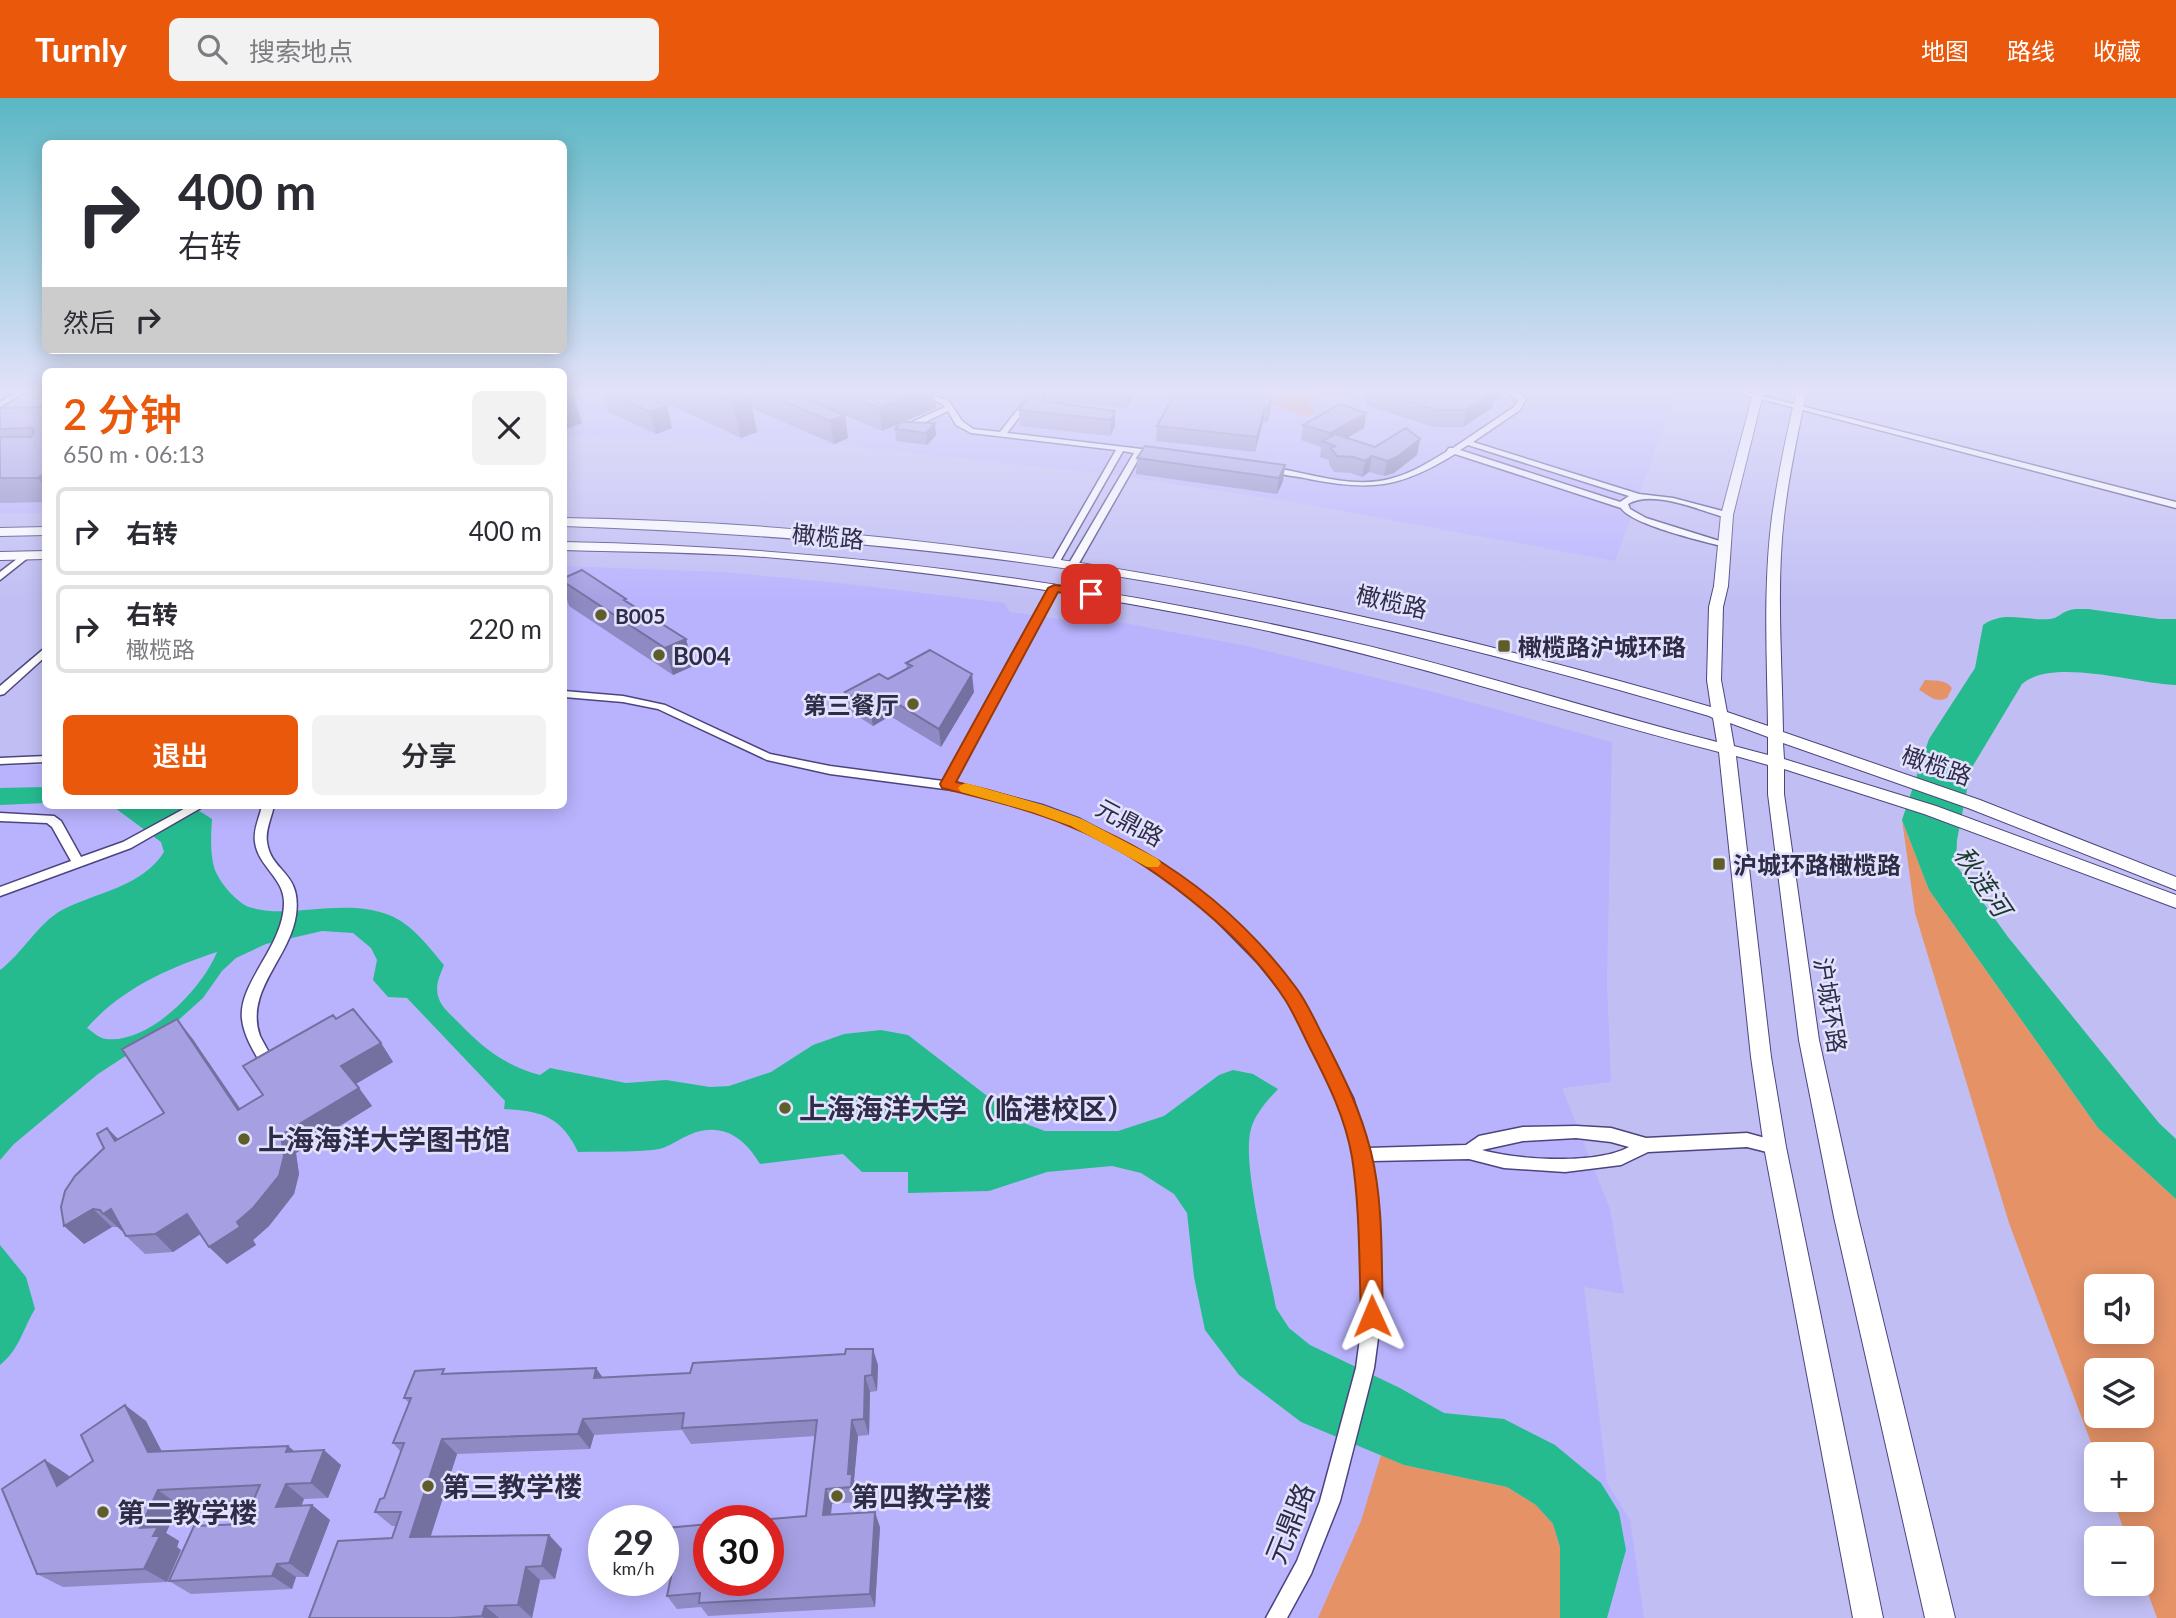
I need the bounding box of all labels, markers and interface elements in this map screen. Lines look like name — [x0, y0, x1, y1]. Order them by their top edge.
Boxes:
search box — [169, 18, 659, 81]
text: Turnly — [35, 29, 127, 69]
icon: search — [193, 30, 231, 68]
text: 搜索地点 — [249, 35, 353, 67]
text: 地图 — [1921, 36, 1969, 65]
text: 路线 — [2007, 36, 2055, 65]
text: 收藏 — [2093, 36, 2141, 65]
text: 400 m — [178, 162, 316, 220]
icon: right — [63, 168, 154, 259]
text: 右转 — [178, 226, 242, 265]
icon: right — [129, 301, 167, 339]
text: 然后 — [63, 306, 115, 338]
text: 2 分钟 — [63, 389, 182, 439]
button: close — [472, 391, 546, 465]
text: 650 m · 06:13 — [63, 440, 205, 468]
icon: right — [67, 512, 105, 550]
text: 400 m — [469, 515, 542, 547]
text: 右转 — [126, 517, 178, 549]
street label: 橄榄路 — [791, 518, 865, 554]
pin — [1061, 564, 1121, 624]
icon: arrive — [1072, 575, 1110, 613]
street label: 橄榄路 — [1354, 579, 1430, 623]
text: 右转 — [126, 598, 178, 630]
place label: B005 — [615, 603, 665, 628]
marker: B005 — [593, 607, 609, 623]
icon: right — [67, 610, 105, 648]
text: 220 m — [469, 613, 542, 645]
place label: 橄榄路沪城环路 — [1518, 632, 1686, 661]
text: 橄榄路 — [126, 635, 195, 663]
marker: 橄榄路沪城环路 — [1496, 638, 1512, 654]
place label: B004 — [673, 641, 731, 670]
marker: B004 — [651, 647, 667, 663]
place label: 第三餐厅 — [803, 690, 899, 719]
marker: 第三餐厅 — [905, 696, 921, 712]
button: 退出 — [63, 715, 298, 795]
button: 分享 — [312, 715, 546, 795]
street label: 橄榄路 — [1898, 740, 1976, 790]
street label: 元鼎路 — [1091, 792, 1169, 852]
water label: 秋涟河 — [1948, 840, 2021, 926]
place label: 沪城环路橄榄路 — [1733, 850, 1901, 879]
marker: 沪城环路橄榄路 — [1711, 856, 1727, 872]
street label: 沪城环路 — [1809, 955, 1853, 1055]
place label: 上海海洋大学（临港校区） — [799, 1091, 1135, 1125]
marker: 上海海洋大学（临港校区） — [777, 1100, 793, 1116]
place label: 上海海洋大学图书馆 — [258, 1122, 510, 1156]
marker: 上海海洋大学图书馆 — [236, 1131, 252, 1147]
map controls — [2084, 1274, 2154, 1596]
button: sound — [2084, 1274, 2154, 1344]
position arrow — [1335, 1279, 1409, 1353]
button: layers — [2084, 1358, 2154, 1428]
button: + — [2084, 1442, 2154, 1512]
place label: 第三教学楼 — [442, 1469, 582, 1503]
marker: 第三教学楼 — [420, 1478, 436, 1494]
street label: 元鼎路 — [1258, 1478, 1320, 1568]
place label: 第四教学楼 — [851, 1479, 991, 1513]
marker: 第四教学楼 — [829, 1488, 845, 1504]
place label: 第二教学楼 — [117, 1495, 257, 1529]
marker: 第二教学楼 — [95, 1504, 111, 1520]
speed limit sign: 30 — [693, 1505, 784, 1596]
text: 29 — [613, 1520, 654, 1562]
button: − — [2084, 1526, 2154, 1596]
text: km/h — [612, 1557, 655, 1579]

